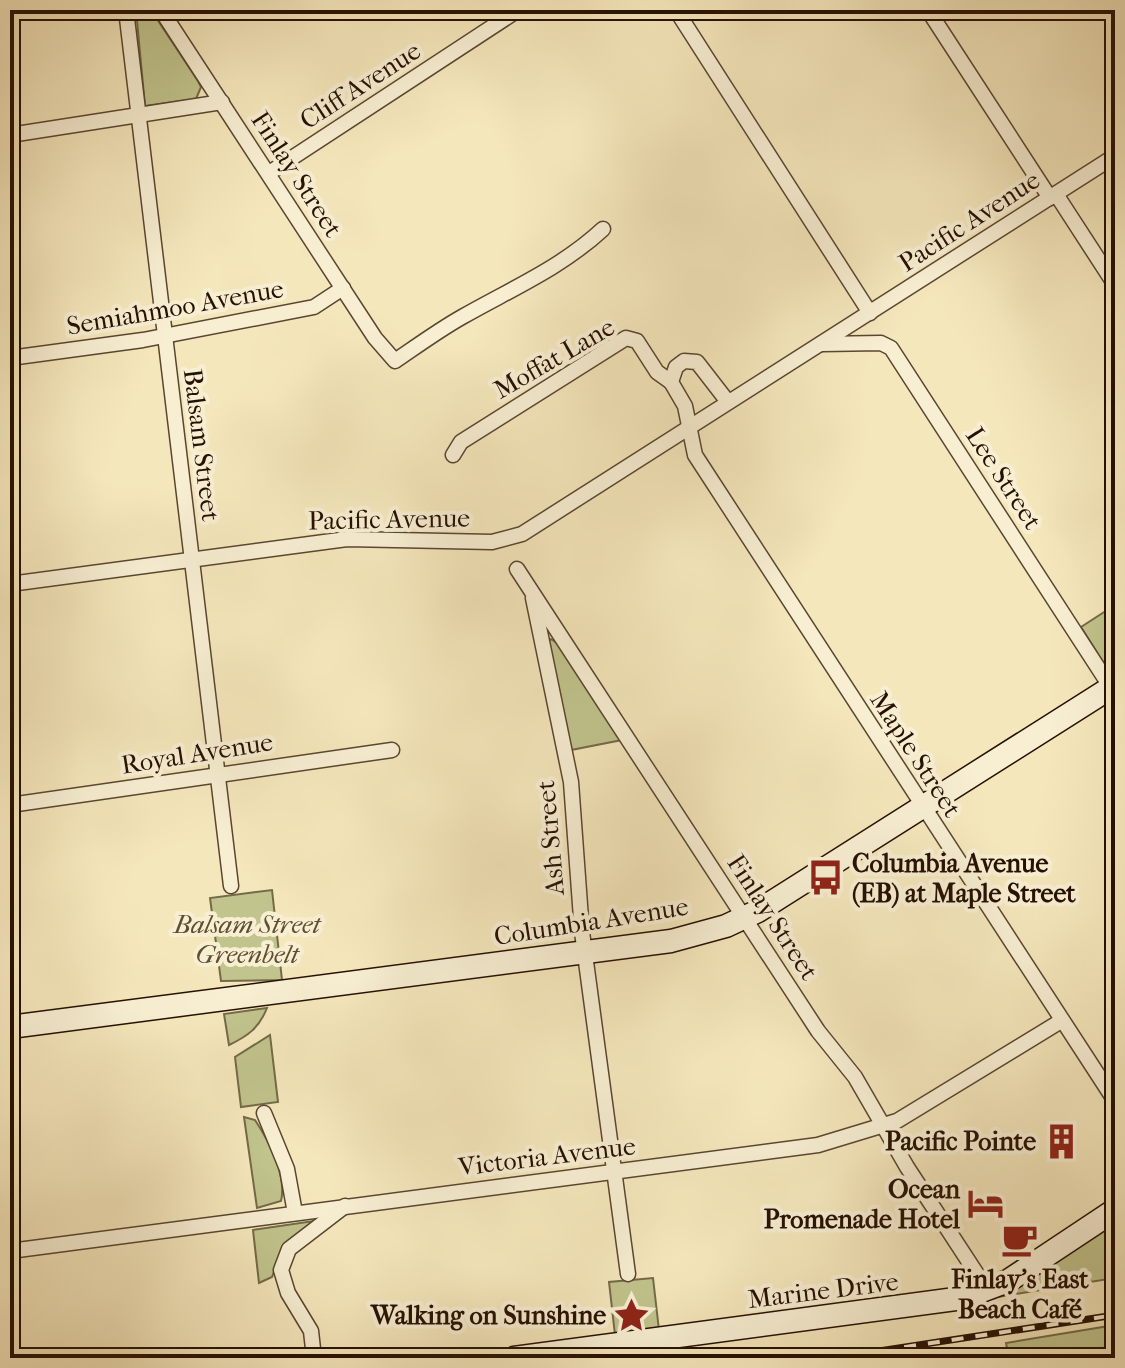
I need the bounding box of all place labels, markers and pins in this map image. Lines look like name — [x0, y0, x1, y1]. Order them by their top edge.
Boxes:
place label: Columbia Avenue (EB) at Maple Street — [852, 848, 1076, 909]
bus stop icon: Columbia Avenue (EB) at Maple Street — [807, 859, 845, 897]
building icon: Pacific Pointe — [1043, 1122, 1081, 1160]
place label: Pacific Pointe — [885, 1126, 1036, 1157]
place label: Ocean Promenade Hotel — [764, 1174, 961, 1235]
hotel icon: Ocean Promenade Hotel — [967, 1185, 1005, 1223]
cafe icon: Finlay's East Beach Café — [1001, 1221, 1039, 1259]
place label: Finlay's East Beach Café — [950, 1264, 1089, 1325]
place icon: Walking on Sunshine — [613, 1296, 651, 1334]
place label: Walking on Sunshine — [370, 1300, 606, 1331]

